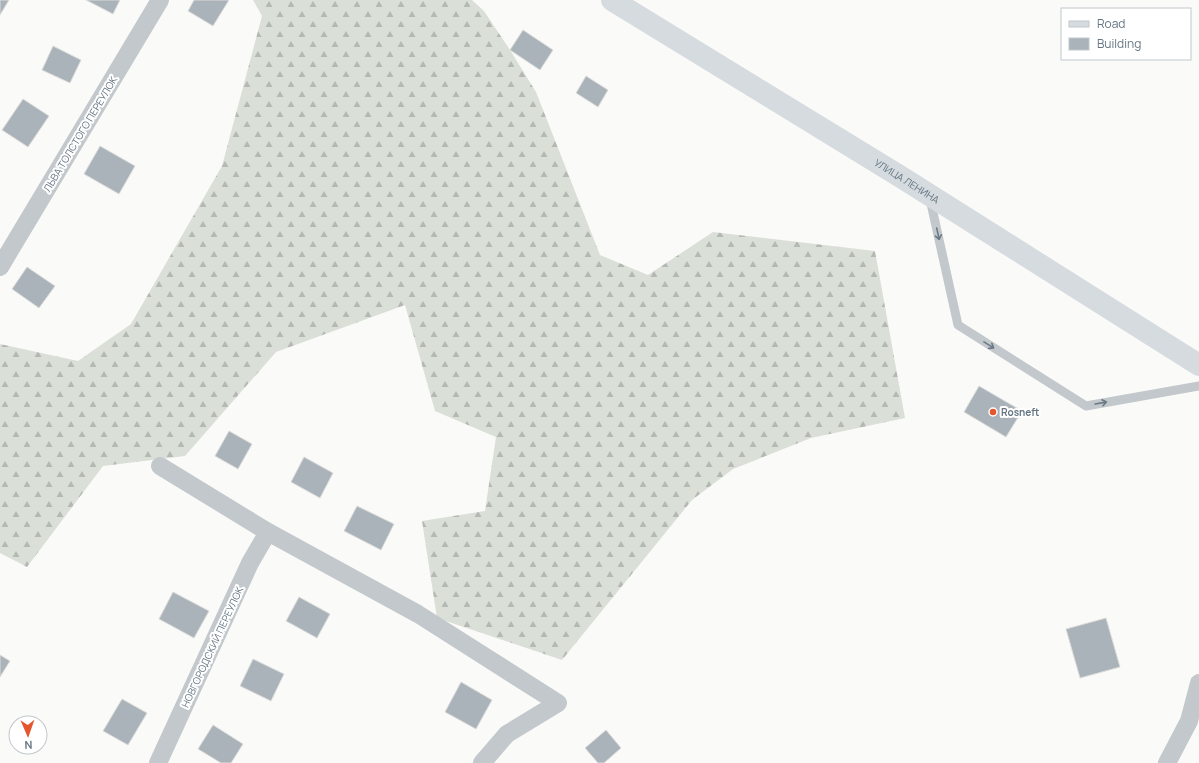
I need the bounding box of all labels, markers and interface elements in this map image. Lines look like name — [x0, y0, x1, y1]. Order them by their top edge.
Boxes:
legend — [1061, 8, 1191, 60]
text: Road — [1097, 15, 1125, 32]
text: Building — [1097, 35, 1141, 52]
street label: ЛЬВА ТОЛСТОГО ПЕРЕУЛОК — [40, 74, 120, 194]
street label: УЛИЦА ЛЕНИНА — [872, 155, 943, 207]
one-way arrow — [934, 227, 942, 240]
one-way arrow — [983, 340, 994, 349]
one-way arrow — [1094, 399, 1107, 407]
place label: Rosneft — [1001, 405, 1039, 419]
marker: Rosneft — [988, 407, 998, 417]
street label: НОВГОРОДСКИЙ ПЕРЕУЛОК — [178, 584, 246, 710]
north arrow — [8, 715, 48, 755]
text: N — [24, 738, 33, 753]

